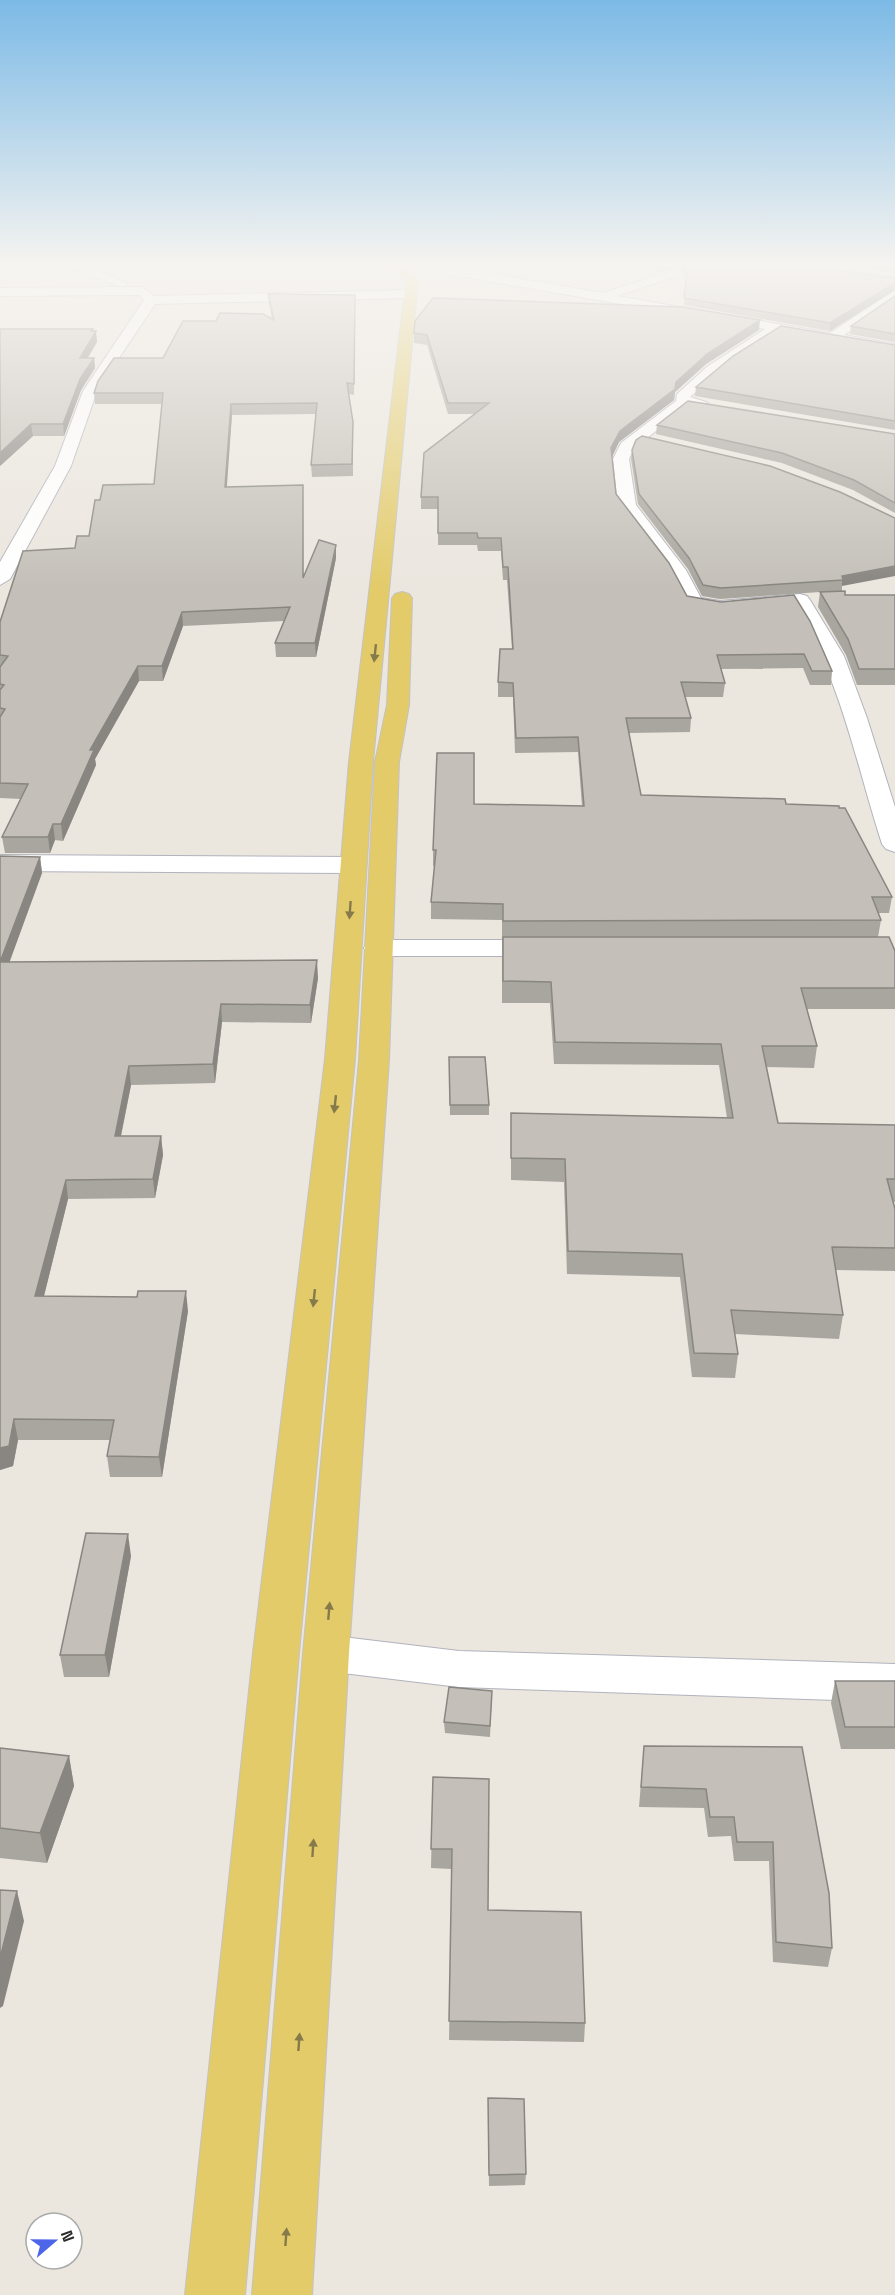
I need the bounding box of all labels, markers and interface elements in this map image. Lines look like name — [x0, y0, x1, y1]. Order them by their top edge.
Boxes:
one-way arrow — [370, 644, 380, 663]
one-way arrow — [345, 900, 355, 919]
one-way arrow — [330, 1095, 340, 1114]
one-way arrow — [309, 1289, 319, 1308]
one-way arrow — [324, 1602, 334, 1621]
one-way arrow — [308, 1838, 317, 1857]
one-way arrow — [295, 2033, 304, 2052]
north arrow — [24, 2211, 84, 2271]
text: N — [56, 2227, 79, 2245]
one-way arrow — [282, 2227, 291, 2246]

